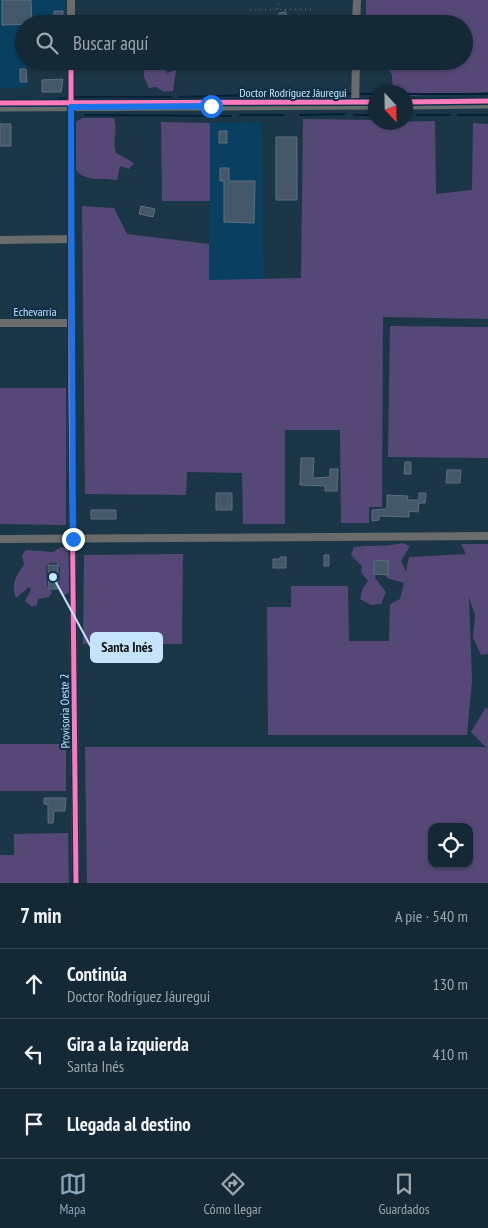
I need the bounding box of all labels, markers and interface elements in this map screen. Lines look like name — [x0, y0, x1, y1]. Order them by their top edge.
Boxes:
search box — [15, 15, 473, 70]
icon: search — [33, 29, 61, 57]
text: Buscar aquí — [73, 31, 148, 55]
street label: Doctor Rodríguez Jáuregui — [239, 85, 347, 100]
north arrow — [368, 85, 413, 130]
route start — [200, 95, 223, 118]
street label: Echevarría — [14, 304, 57, 319]
route end — [62, 528, 85, 551]
callout: Santa Inés — [91, 633, 162, 662]
text: Santa Inés — [101, 638, 153, 656]
street label: Provisoria Oeste 2 — [56, 673, 73, 749]
map controls — [428, 823, 473, 868]
button: locate — [428, 823, 473, 868]
text: 7 min — [20, 902, 62, 929]
text: A pie · 540 m — [395, 906, 468, 926]
text: Continúa — [67, 962, 127, 986]
icon: ahead — [20, 970, 48, 998]
text: 130 m — [433, 974, 468, 994]
text: Doctor Rodríguez Jáuregui — [67, 986, 210, 1006]
text: Gira a la izquierda — [67, 1032, 189, 1056]
icon: left — [20, 1040, 48, 1068]
text: 410 m — [433, 1044, 468, 1064]
text: Santa Inés — [67, 1056, 124, 1076]
icon: arrive — [20, 1110, 48, 1138]
text: Llegada al destino — [67, 1112, 191, 1136]
tab: Mapa — [59, 1170, 87, 1218]
tab: Cómo llegar — [204, 1170, 261, 1218]
tab: Guardados — [379, 1170, 429, 1218]

